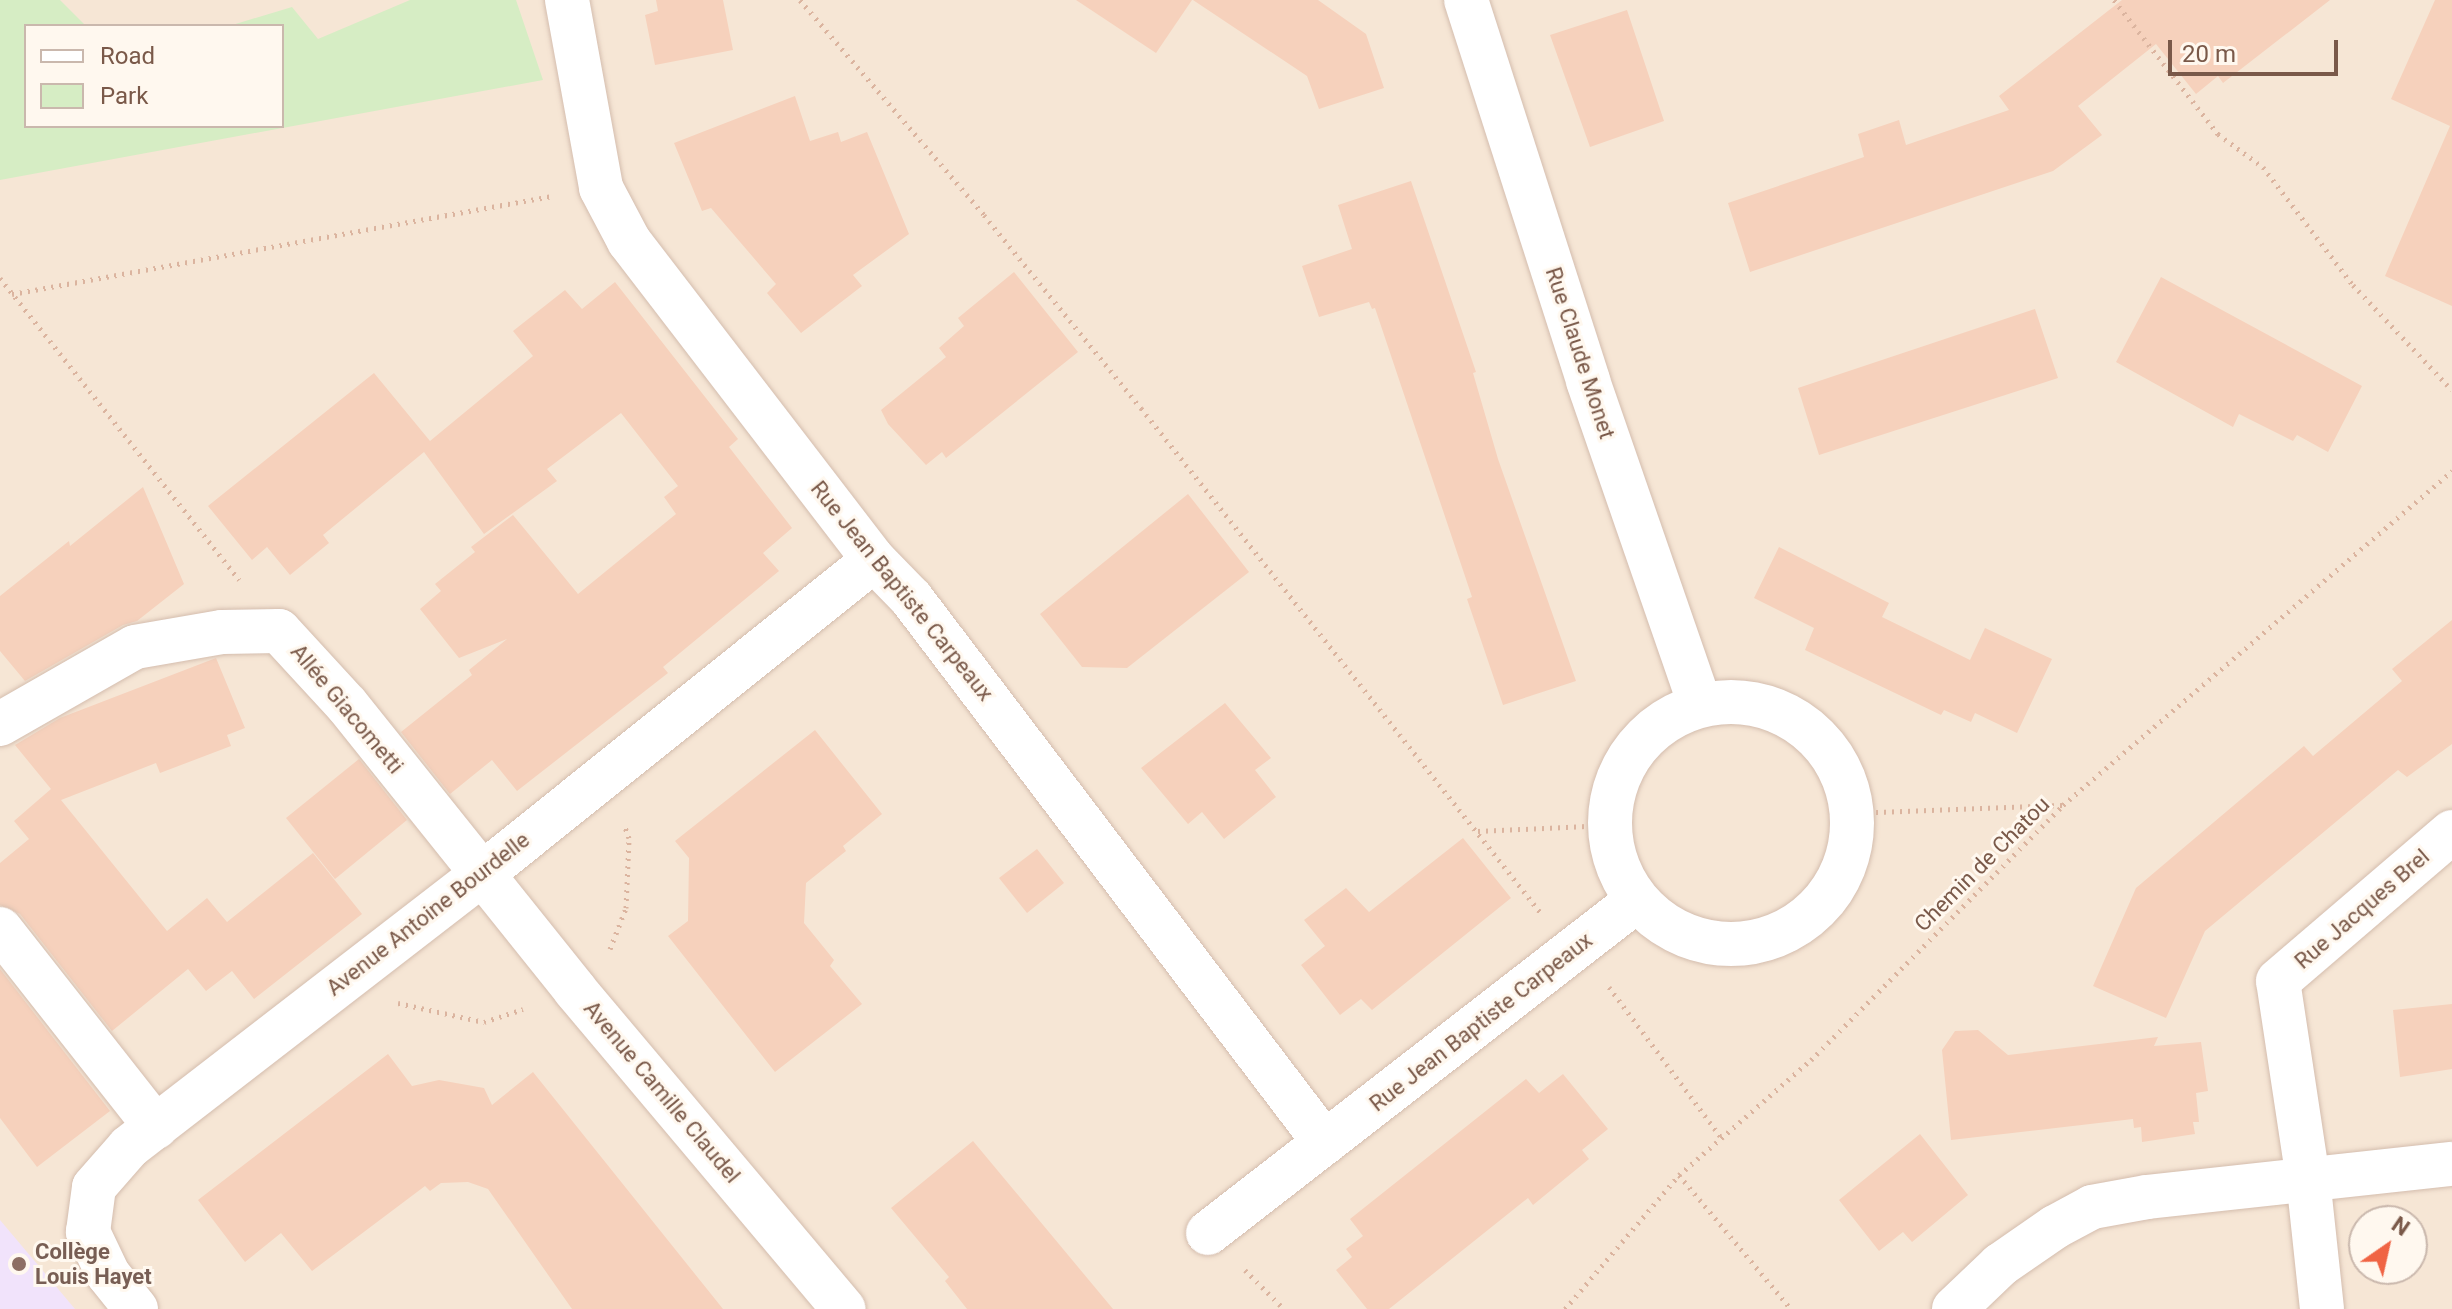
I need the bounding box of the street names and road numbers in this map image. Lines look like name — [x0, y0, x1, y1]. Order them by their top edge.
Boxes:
street label: Rue Claude Monet — [1540, 264, 1620, 442]
street label: Rue Jean Baptiste Carpeaux — [805, 476, 999, 706]
street label: Allée Giacometti — [285, 639, 409, 779]
street label: Chemin de Chatou — [1909, 791, 2055, 937]
street label: Avenue Antoine Bourdelle — [321, 827, 535, 1001]
street label: Rue Jacques Brel — [2289, 843, 2435, 975]
street label: Rue Jean Baptiste Carpeaux — [1364, 927, 1598, 1117]
street label: Avenue Camille Claudel — [578, 996, 746, 1188]

